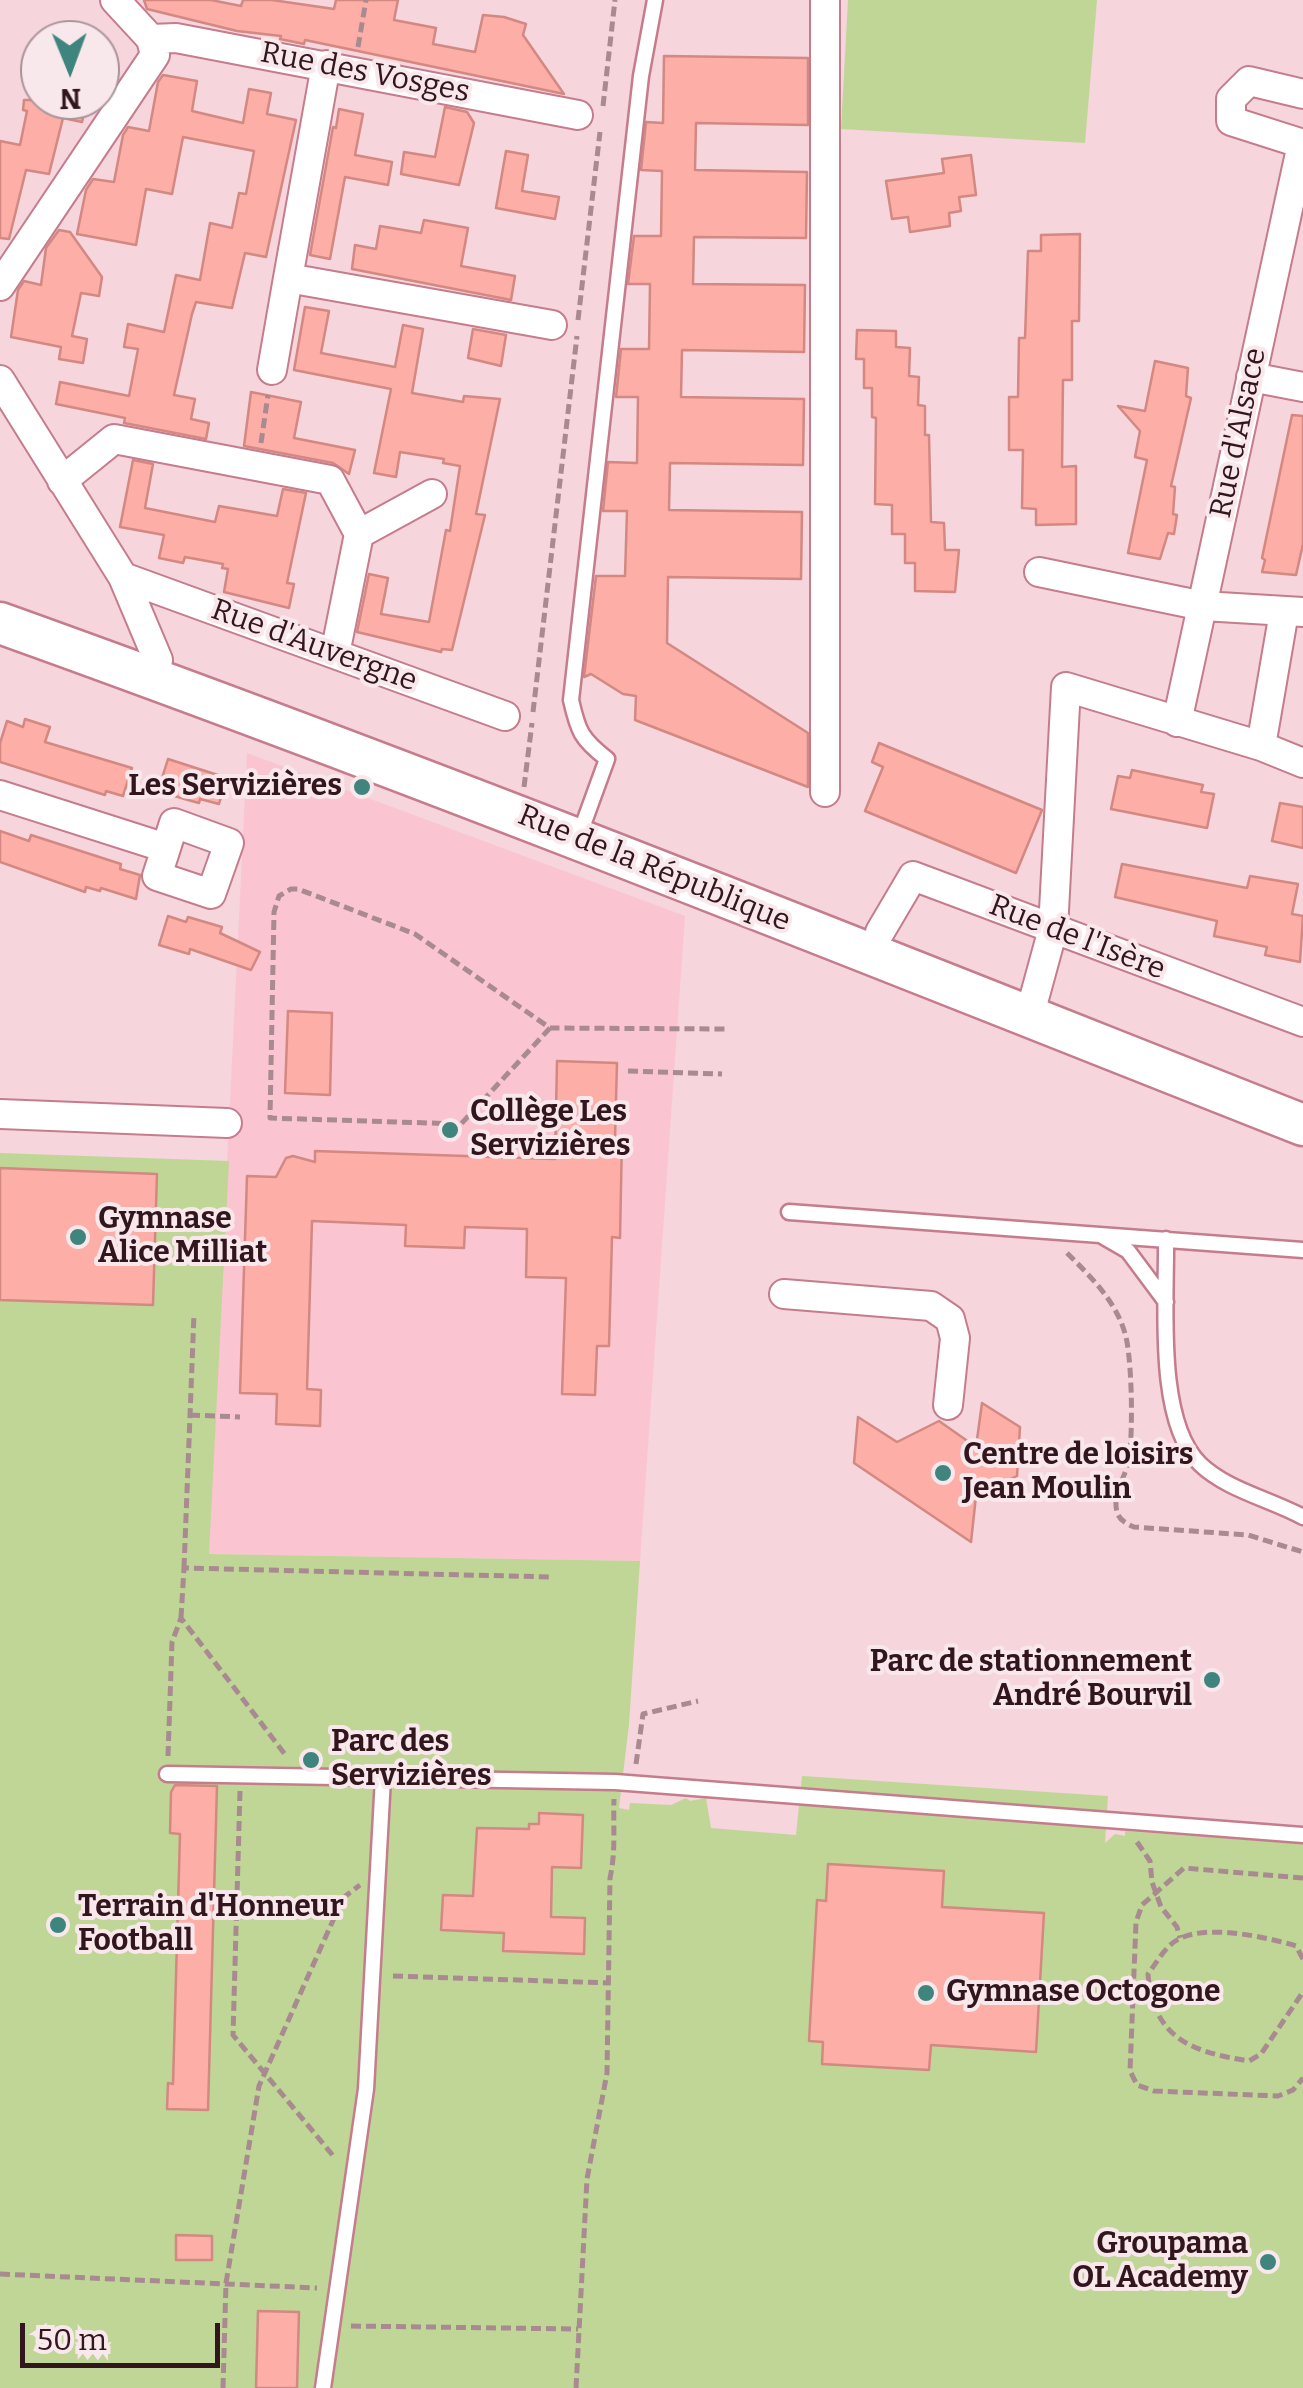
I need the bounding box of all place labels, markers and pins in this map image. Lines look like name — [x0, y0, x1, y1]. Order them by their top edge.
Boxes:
place label: Les Servizières — [128, 769, 342, 805]
marker: Les Servizières — [351, 776, 373, 798]
place label: Collège Les Servizières — [470, 1095, 631, 1166]
marker: Collège Les Servizières — [439, 1119, 461, 1141]
place label: Gymnase Alice Milliat — [98, 1202, 267, 1272]
marker: Gymnase Alice Milliat — [67, 1226, 89, 1248]
place label: Centre de loisirs Jean Moulin — [963, 1438, 1193, 1508]
marker: Centre de loisirs Jean Moulin — [932, 1462, 954, 1484]
place label: Parc de stationnement André Bourvil — [870, 1645, 1192, 1716]
marker: Parc de stationnement André Bourvil — [1201, 1669, 1223, 1691]
place label: Parc des Servizières — [331, 1725, 492, 1796]
marker: Parc des Servizières — [300, 1749, 322, 1771]
place label: Terrain d'Honneur Football — [78, 1890, 344, 1960]
marker: Terrain d'Honneur Football — [47, 1914, 69, 1936]
place label: Gymnase Octogone — [946, 1975, 1221, 2011]
marker: Gymnase Octogone — [915, 1982, 937, 2004]
place label: Groupama OL Academy — [1072, 2227, 1248, 2298]
marker: Groupama OL Academy — [1257, 2251, 1279, 2273]

